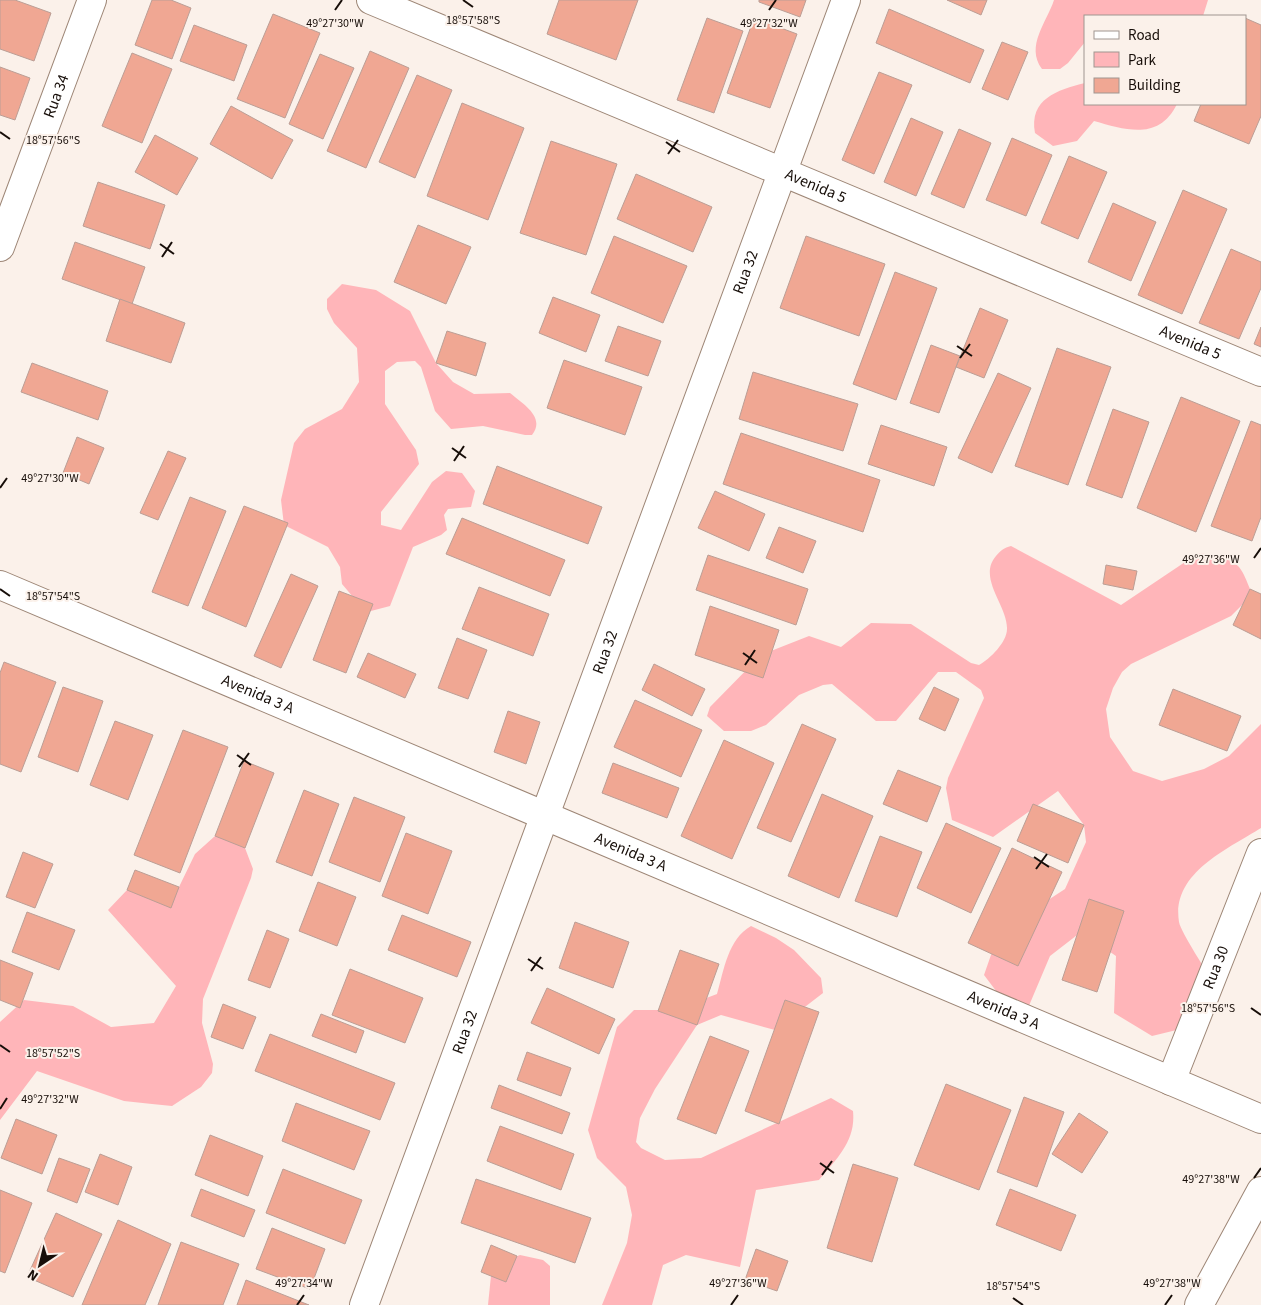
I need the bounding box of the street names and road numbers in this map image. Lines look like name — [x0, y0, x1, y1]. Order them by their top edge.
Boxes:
street label: Rua 34 — [38, 71, 74, 121]
street label: Avenida 5 — [782, 163, 850, 209]
street label: Rua 32 — [727, 247, 764, 297]
street label: Avenida 5 — [1156, 320, 1224, 365]
street label: Rua 32 — [587, 627, 623, 677]
street label: Avenida 3 A — [218, 669, 298, 719]
street label: Avenida 3 A — [591, 827, 671, 877]
street label: Rua 30 — [1197, 943, 1234, 992]
street label: Avenida 3 A — [964, 985, 1044, 1035]
street label: Rua 32 — [447, 1007, 483, 1057]

